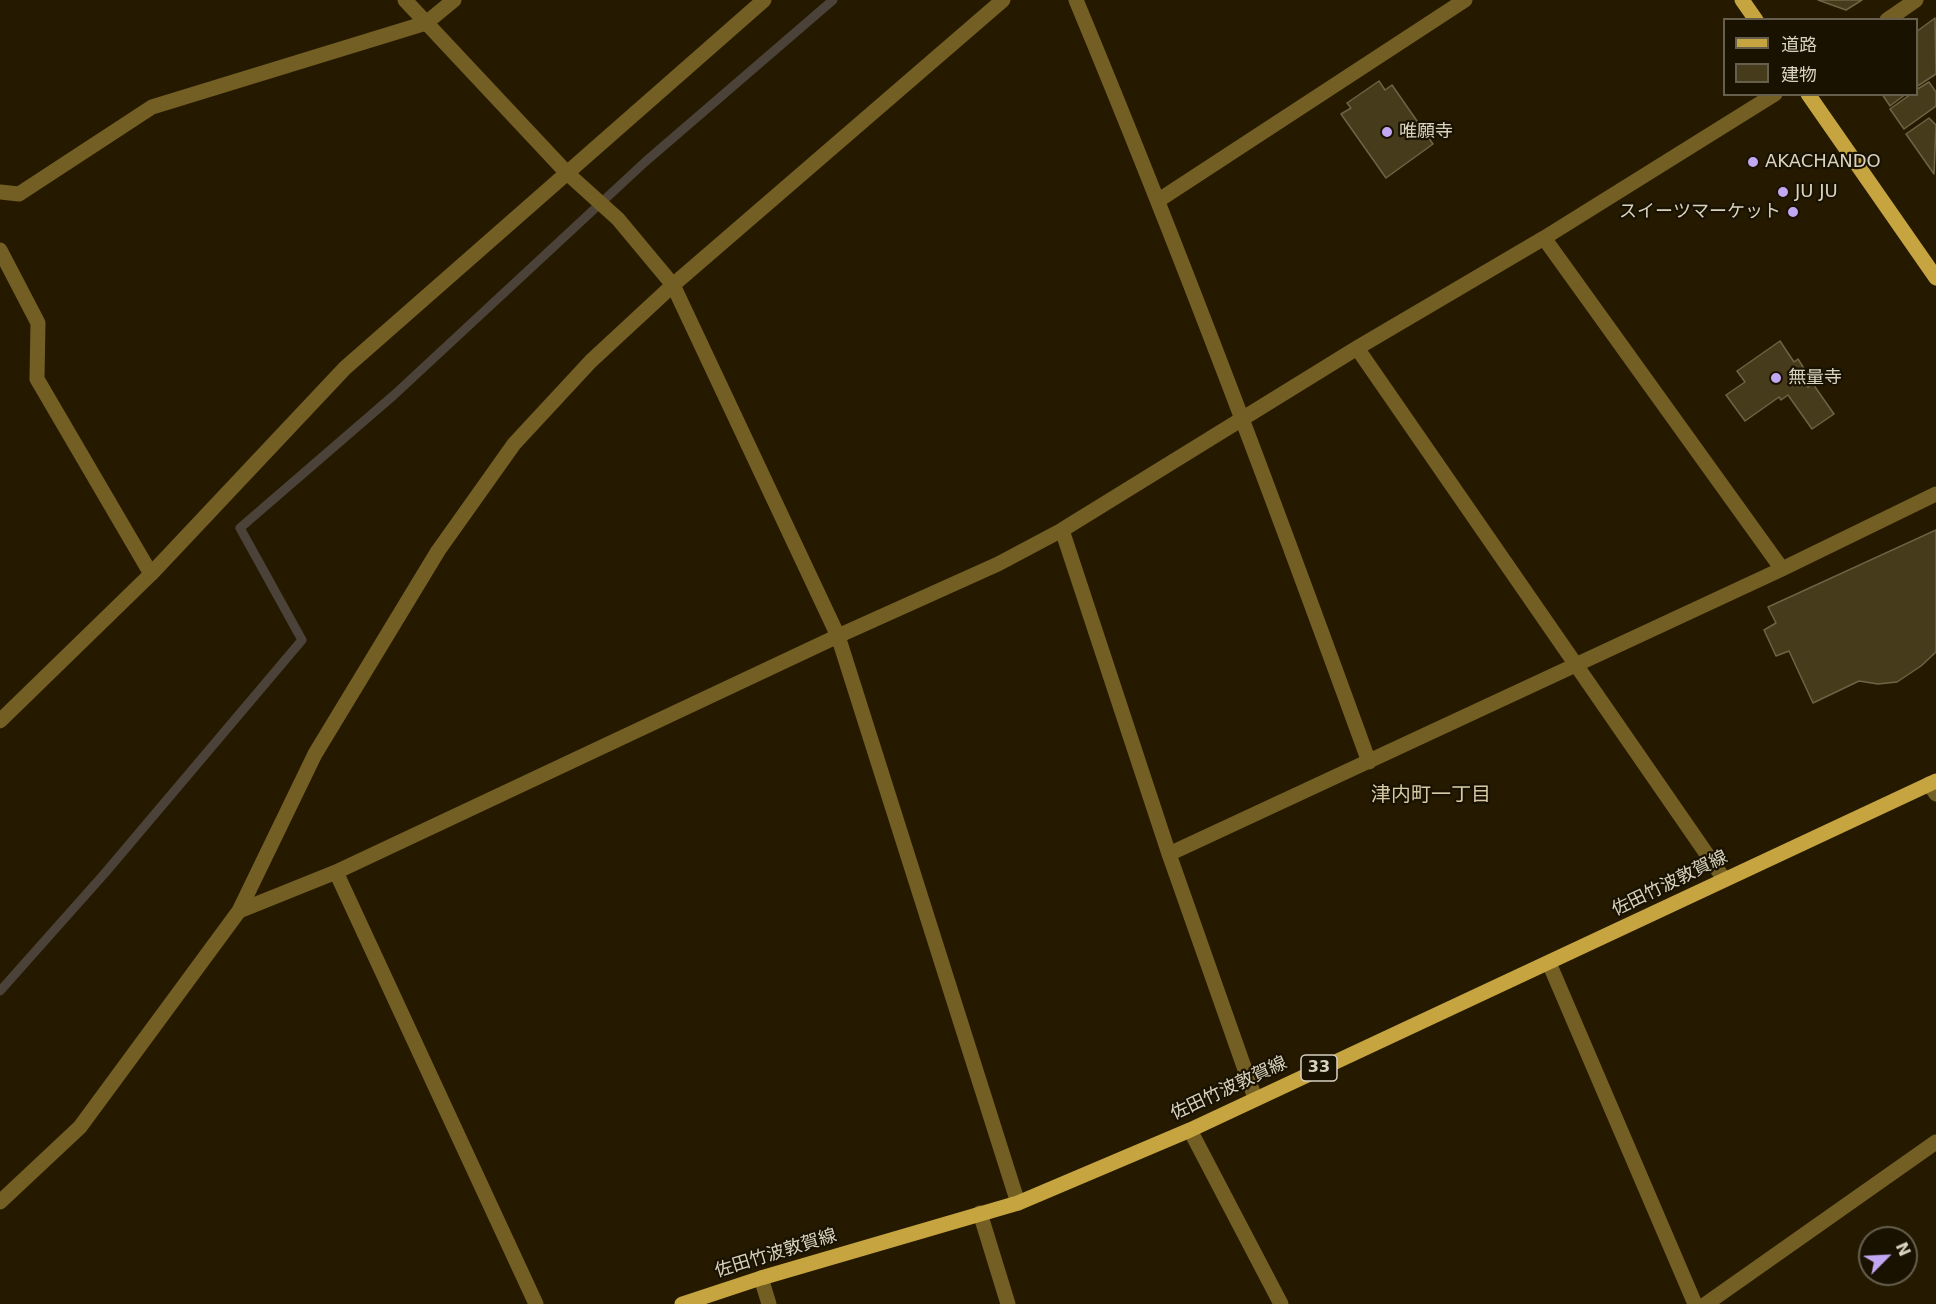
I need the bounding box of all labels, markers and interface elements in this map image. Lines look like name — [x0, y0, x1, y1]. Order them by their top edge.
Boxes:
legend — [1723, 18, 1918, 96]
text: 道路 — [1781, 34, 1817, 55]
text: 建物 — [1781, 64, 1817, 85]
place label: 唯願寺 — [1399, 121, 1453, 143]
marker: 唯願寺 — [1380, 125, 1394, 139]
place label: AKACHANDO — [1765, 151, 1881, 173]
marker: AKACHANDO — [1746, 155, 1760, 169]
place label: JU JU — [1795, 181, 1838, 203]
marker: JU JU — [1776, 185, 1790, 199]
place label: スイーツマーケット — [1619, 201, 1781, 223]
marker: スイーツマーケット — [1786, 205, 1800, 219]
place label: 無量寺 — [1788, 367, 1842, 389]
marker: 無量寺 — [1769, 371, 1783, 385]
district label: 津内町一丁目 — [1371, 784, 1491, 808]
street label: 佐田竹波敦賀線 — [1609, 847, 1731, 921]
street label: 佐田竹波敦賀線 — [1167, 1053, 1291, 1125]
road number: 33 — [1301, 1055, 1337, 1081]
street label: 佐田竹波敦賀線 — [713, 1225, 839, 1283]
north arrow — [1858, 1226, 1918, 1286]
text: N — [1892, 1239, 1914, 1259]

